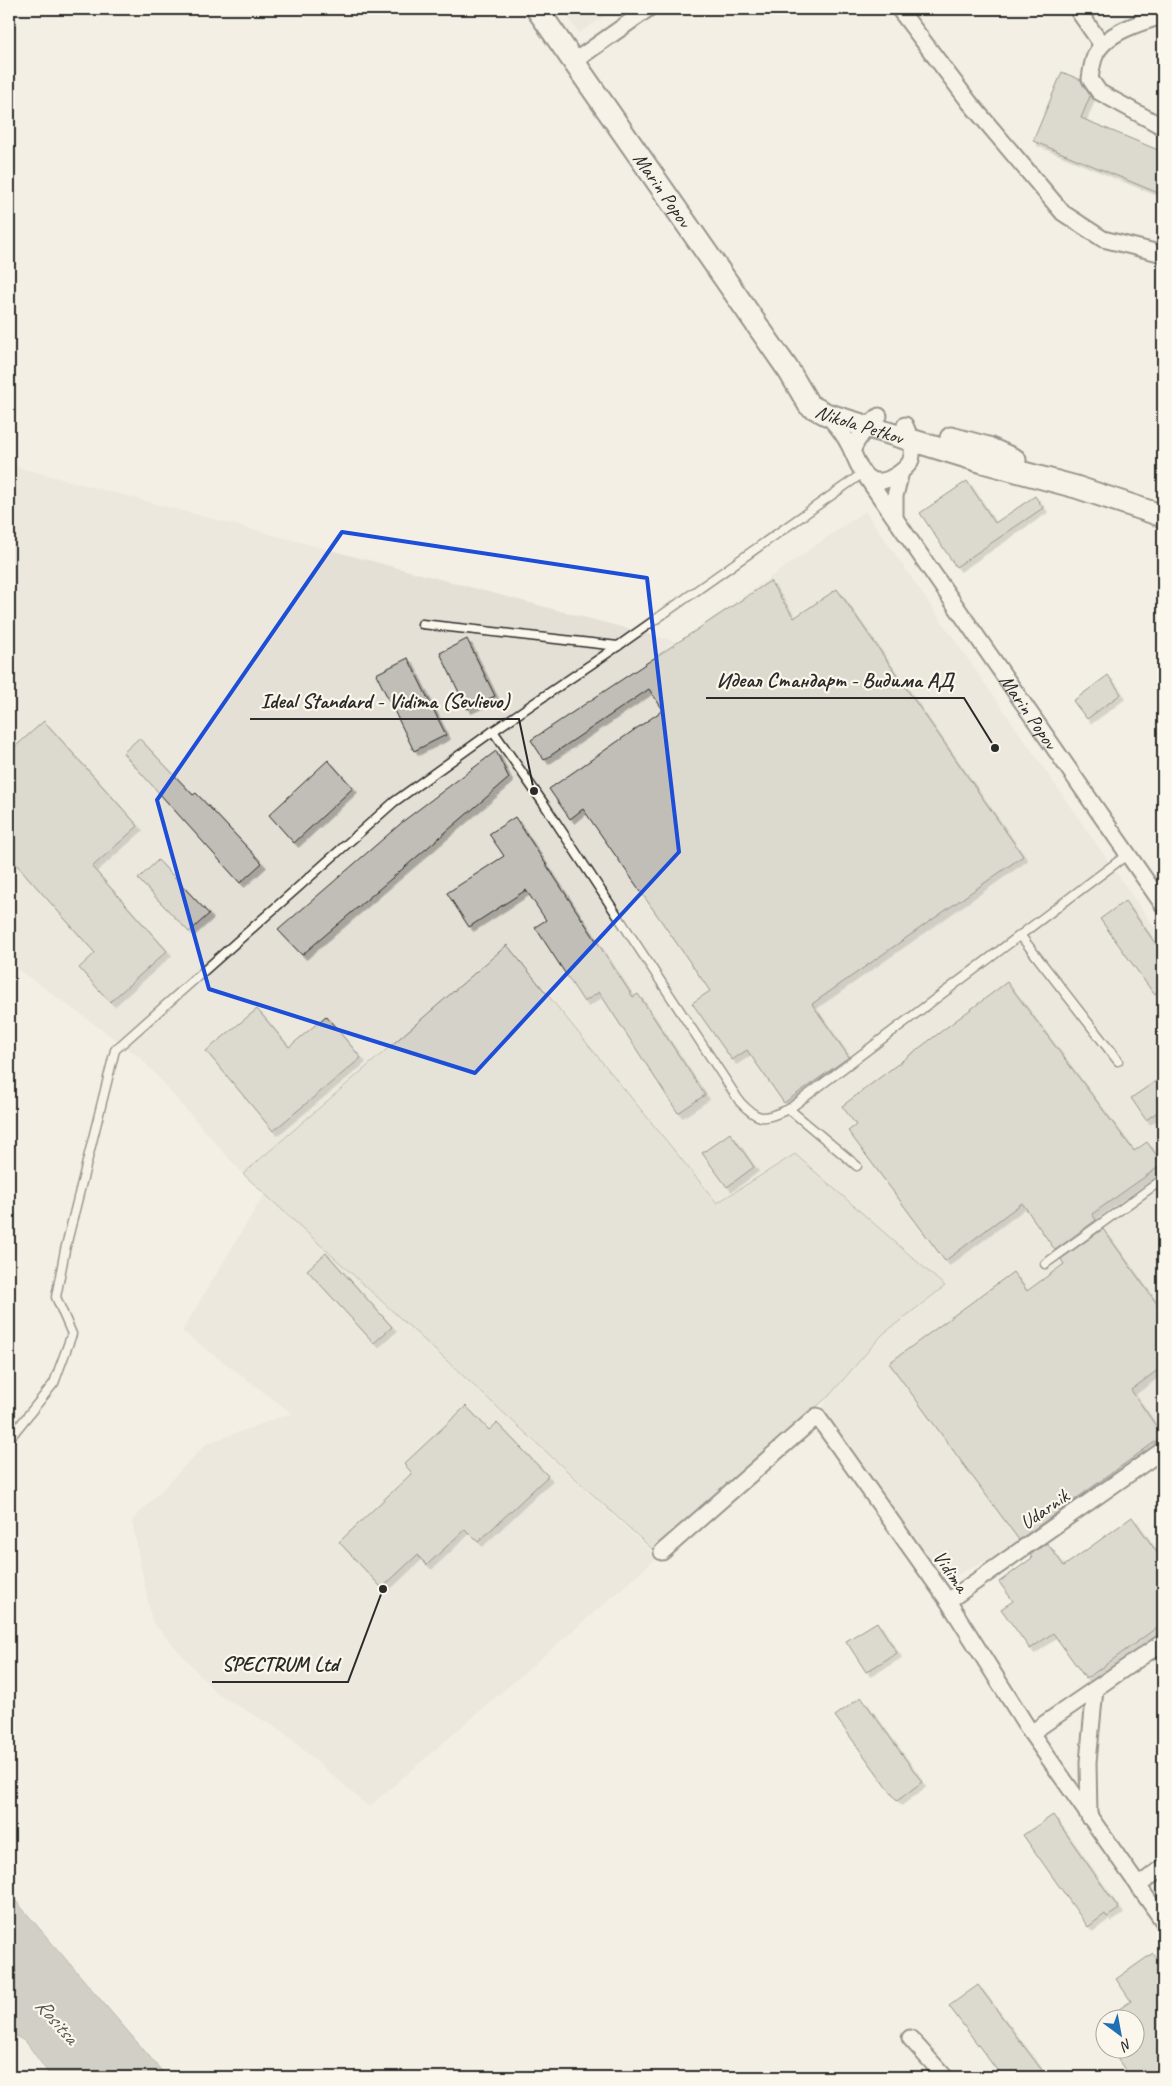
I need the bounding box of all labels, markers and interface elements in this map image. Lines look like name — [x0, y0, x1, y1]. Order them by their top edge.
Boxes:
street label: Marin Popov — [628, 148, 698, 234]
street label: Nikola Petkov — [811, 399, 908, 450]
callout: Идеал Стандарт - Видима АД — [706, 662, 964, 698]
text: Идеал Стандарт - Видима АД — [717, 667, 956, 693]
street label: Marin Popov — [994, 669, 1064, 756]
callout: Ideal Standard - Vidima (Sevlievo) — [250, 683, 519, 719]
text: Ideal Standard - Vidima (Sevlievo) — [261, 688, 511, 714]
street label: Udarnik — [1015, 1483, 1075, 1535]
street label: Vidima — [927, 1545, 975, 1599]
callout: SPECTRUM Ltd — [212, 1646, 348, 1682]
text: SPECTRUM Ltd — [222, 1651, 342, 1677]
water label: Rositsa — [30, 1993, 86, 2051]
north arrow — [1094, 2008, 1144, 2058]
text: N — [1116, 2035, 1135, 2055]

